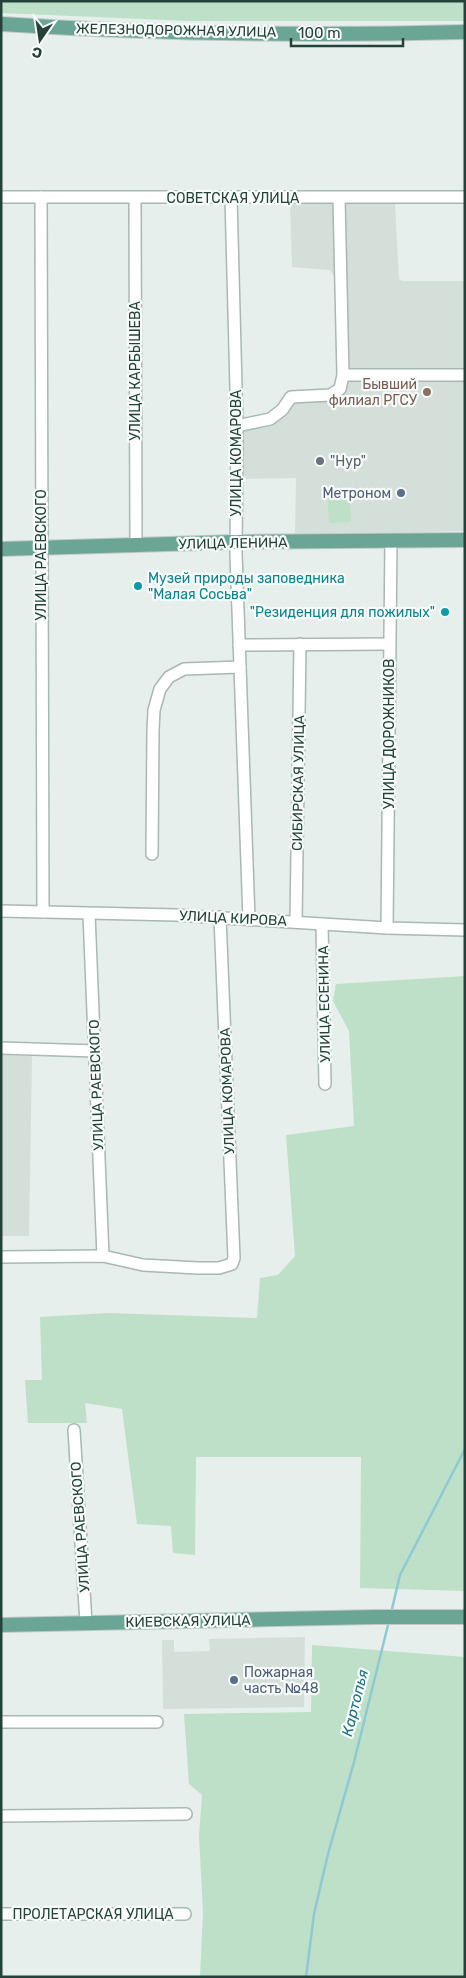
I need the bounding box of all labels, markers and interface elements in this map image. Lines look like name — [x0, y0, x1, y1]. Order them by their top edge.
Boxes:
north arrow — [15, 15, 65, 65]
scale bar — [291, 15, 404, 47]
street label: ЖЕЛЕЗНОДОРОЖНАЯ УЛИЦА — [76, 20, 277, 41]
text: 100 m — [298, 24, 340, 42]
text: С — [30, 43, 44, 62]
street label: СОВЕТСКАЯ УЛИЦА — [167, 190, 300, 207]
street label: УЛИЦА КАРБЫШЕВА — [127, 301, 144, 441]
place label: Бывший филиал РГСУ — [329, 376, 418, 409]
marker: Бывший филиал РГСУ — [421, 386, 433, 398]
street label: УЛИЦА КОМАРОВА — [228, 389, 245, 516]
place label: "Нур" — [330, 453, 366, 470]
marker: "Нур" — [314, 455, 326, 467]
place label: Метроном — [322, 485, 391, 502]
marker: Метроном — [395, 487, 407, 499]
street label: УЛИЦА РАЕВСКОГО — [33, 489, 50, 621]
street label: УЛИЦА ЛЕНИНА — [178, 534, 288, 553]
place label: Музей природы заповедника "Малая Сосьва" — [148, 570, 345, 603]
marker: Музей природы заповедника "Малая Сосьва" — [132, 580, 144, 592]
place label: "Резиденция для пожилых" — [250, 604, 435, 621]
marker: "Резиденция для пожилых" — [439, 606, 451, 618]
street label: УЛИЦА ДОРОЖНИКОВ — [381, 659, 398, 809]
street label: СИБИРСКАЯ УЛИЦА — [289, 714, 308, 851]
street label: УЛИЦА КИРОВА — [179, 907, 288, 930]
street label: УЛИЦА ЕСЕНИНА — [315, 945, 334, 1063]
street label: УЛИЦА РАЕВСКОГО — [86, 1019, 107, 1151]
street label: УЛИЦА КОМАРОВА — [217, 1027, 238, 1155]
street label: УЛИЦА РАЕВСКОГО — [67, 1461, 94, 1593]
street label: КИЕВСКАЯ УЛИЦА — [125, 1612, 251, 1631]
place label: Пожарная часть №48 — [244, 1664, 319, 1697]
water label: Картопья — [338, 1668, 372, 1738]
marker: Пожарная часть №48 — [228, 1674, 240, 1686]
street label: ПРОЛЕТАРСКАЯ УЛИЦА — [12, 1906, 174, 1923]

